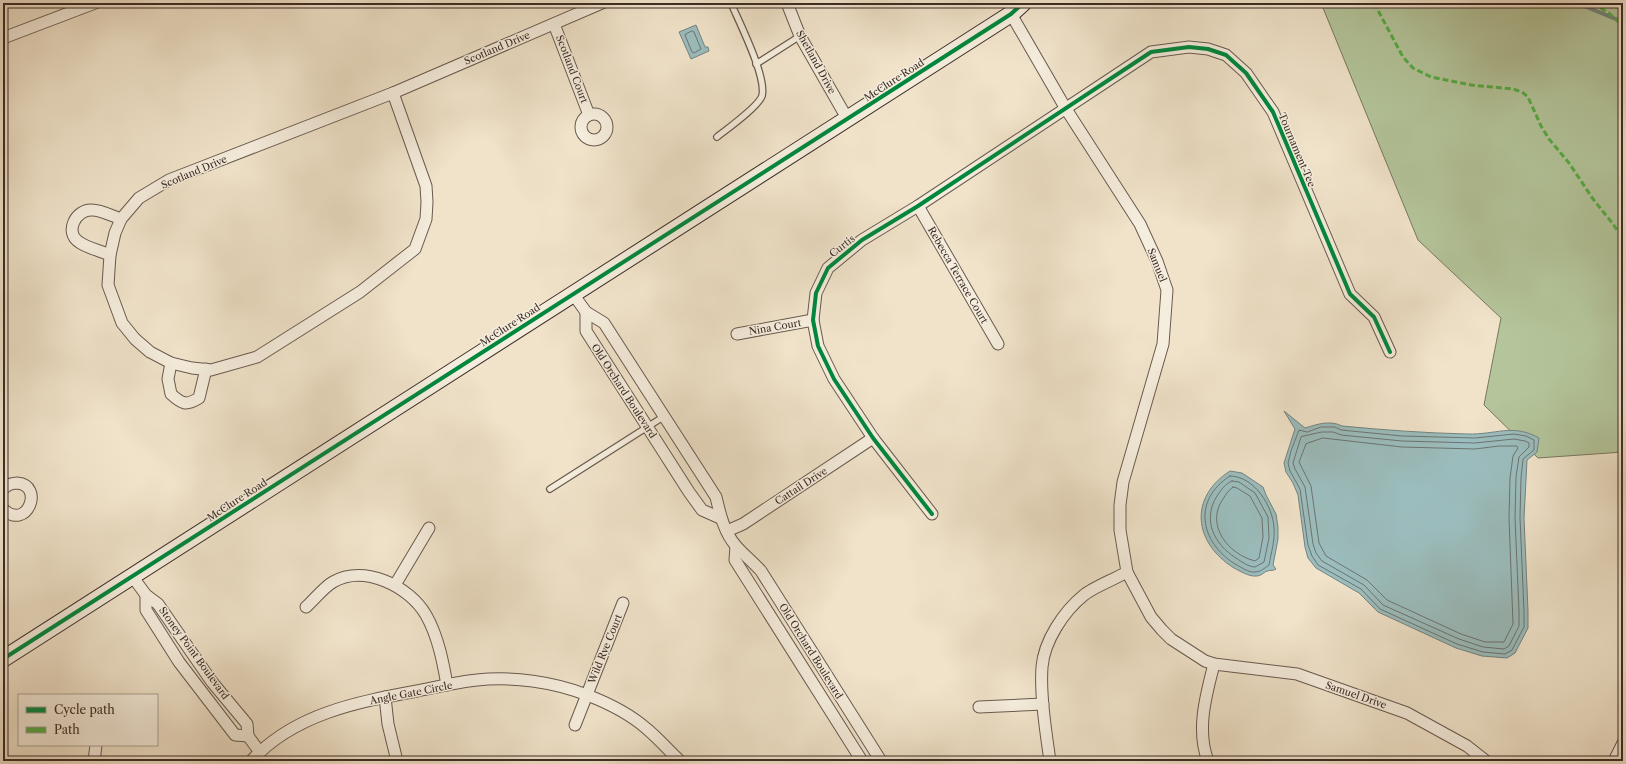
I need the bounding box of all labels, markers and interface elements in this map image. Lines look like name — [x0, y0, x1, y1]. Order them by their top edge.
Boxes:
street label: Scotland Drive — [462, 28, 532, 68]
street label: Shetland Drive — [793, 28, 839, 96]
street label: Scotland Court — [553, 33, 591, 105]
street label: McClure Road — [862, 56, 926, 104]
street label: Tournament Tee — [1276, 111, 1319, 189]
street label: Scotland Drive — [159, 152, 229, 192]
street label: Rebecca Terrace Court — [925, 224, 991, 326]
street label: Curtis — [827, 232, 857, 260]
street label: Samuel — [1144, 246, 1170, 284]
street label: McClure Road — [478, 301, 542, 349]
street label: Nina Court — [748, 316, 803, 338]
street label: Old Orchard Boulevard — [589, 341, 659, 441]
street label: Cattail Drive — [772, 464, 830, 508]
street label: McClure Road — [205, 476, 269, 524]
street label: Old Orchard Boulevard — [776, 601, 846, 701]
street label: Stoney Point Boulevard — [156, 604, 232, 702]
street label: Wild Rye Court — [585, 612, 625, 687]
street label: Samuel Drive — [1324, 678, 1389, 712]
street label: Angle Gate Circle — [368, 679, 454, 708]
legend — [18, 694, 158, 746]
text: Cycle path — [54, 702, 115, 717]
text: Path — [54, 722, 80, 737]

